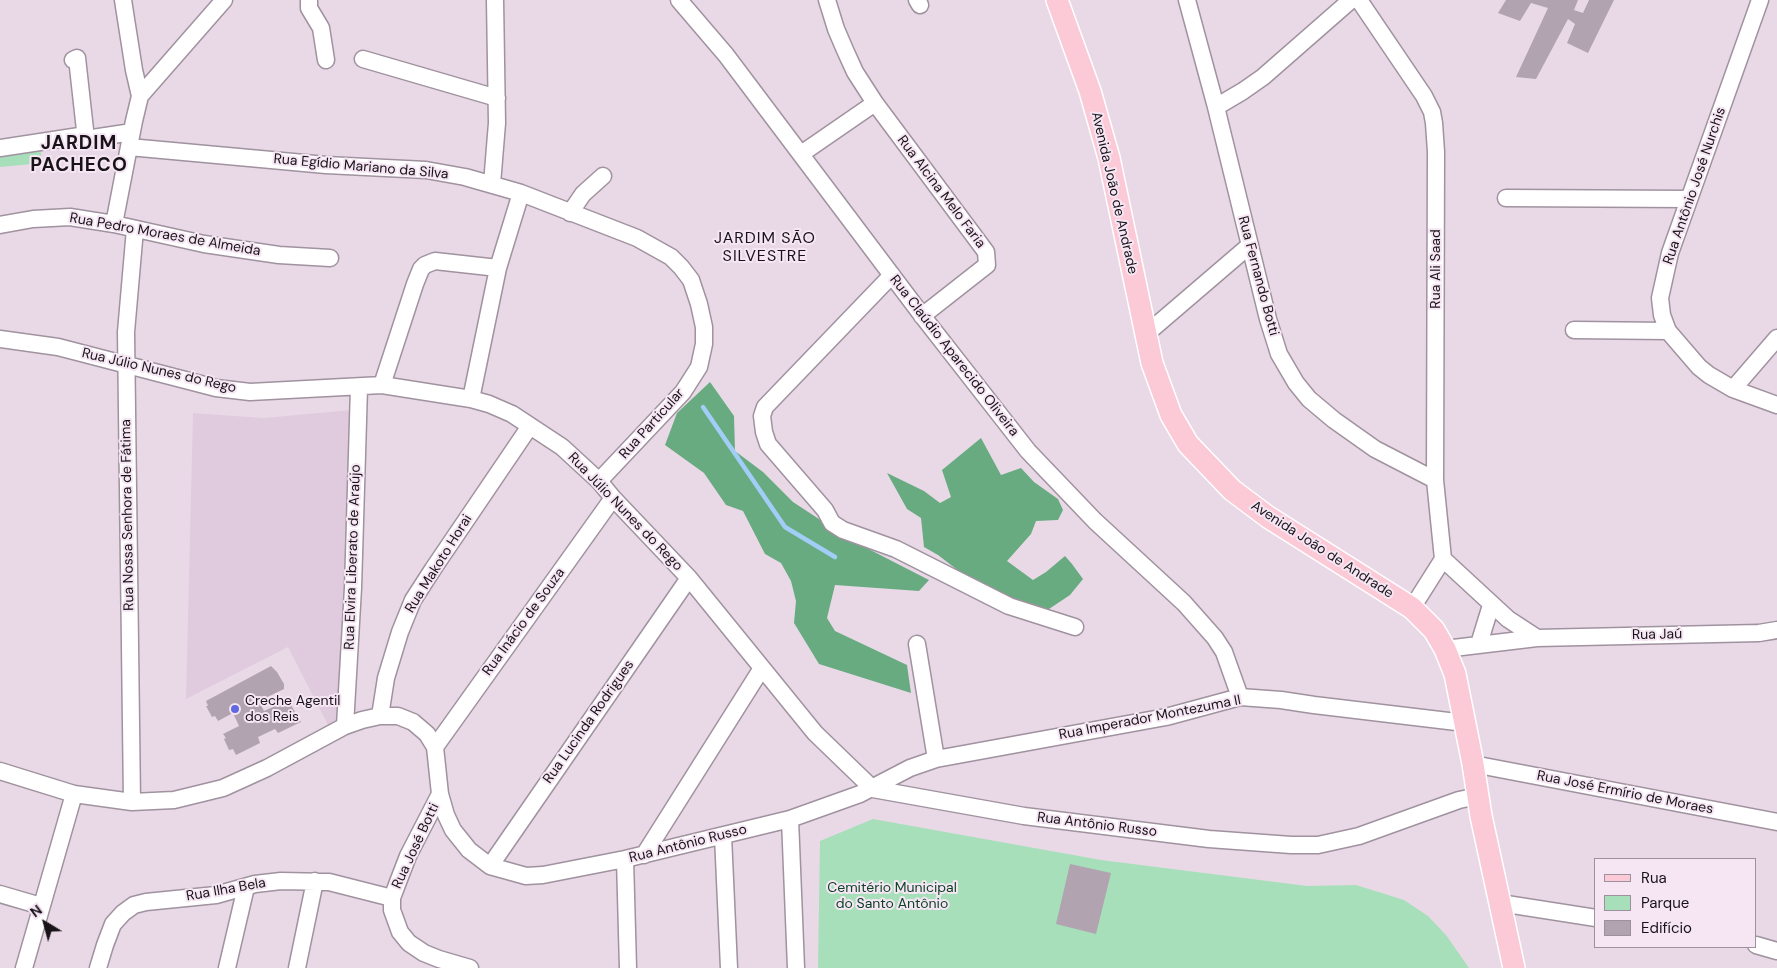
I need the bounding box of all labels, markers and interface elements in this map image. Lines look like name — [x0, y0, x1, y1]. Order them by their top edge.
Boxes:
street label: Rua Antônio José Nurchis — [1660, 105, 1730, 267]
street label: Avenida João de Andrade — [1087, 110, 1141, 276]
street label: Rua Alcina Melo Faria — [893, 132, 989, 252]
district label: JARDIM PACHECO — [29, 133, 129, 177]
street label: Rua Egídio Mariano da Silva — [273, 151, 449, 183]
street label: Rua Pedro Moraes de Almeida — [68, 210, 262, 260]
street label: Rua Fernando Botti — [1234, 214, 1282, 338]
district label: JARDIM SÃO SILVESTRE — [713, 229, 817, 267]
street label: Rua Ali Saad — [1428, 229, 1444, 309]
street label: Rua Claúdio Aparecido Oliveira — [886, 272, 1022, 440]
street label: Rua Júlio Nunes do Rego — [80, 345, 238, 397]
street label: Rua Particular — [616, 385, 688, 463]
street label: Rua Nossa Senhora de Fátima — [118, 419, 138, 611]
street label: Rua Júlio Nunes do Rego — [564, 449, 686, 575]
street label: Rua Elvira Liberato de Araújo — [341, 464, 365, 650]
street label: Avenida João de Andrade — [1248, 498, 1396, 602]
street label: Rua Makoto Horai — [402, 512, 476, 616]
street label: Rua Inácio de Souza — [479, 565, 569, 679]
street label: Rua Jaú — [1632, 626, 1682, 644]
street label: Rua Lucinda Rodrigues — [540, 657, 638, 787]
street label: Rua Imperador Montezuma II — [1058, 692, 1242, 744]
place label: Creche Agentil dos Reis — [245, 693, 340, 726]
marker: Creche Agentil dos Reis — [229, 703, 241, 715]
street label: Rua José Ermírio de Moraes — [1535, 768, 1715, 818]
street label: Rua José Botti — [389, 801, 443, 891]
street label: Rua Antônio Russo — [1036, 809, 1158, 841]
street label: Rua Antônio Russo — [627, 821, 749, 867]
legend — [1594, 858, 1757, 948]
text: Rua — [1641, 868, 1667, 888]
street label: Rua Ilha Bela — [185, 875, 267, 905]
park label: Cemitério Municipal do Santo Antônio — [827, 880, 957, 912]
text: Parque — [1641, 893, 1689, 913]
north arrow — [20, 898, 70, 948]
text: N — [26, 901, 45, 921]
text: Edifício — [1641, 918, 1692, 938]

